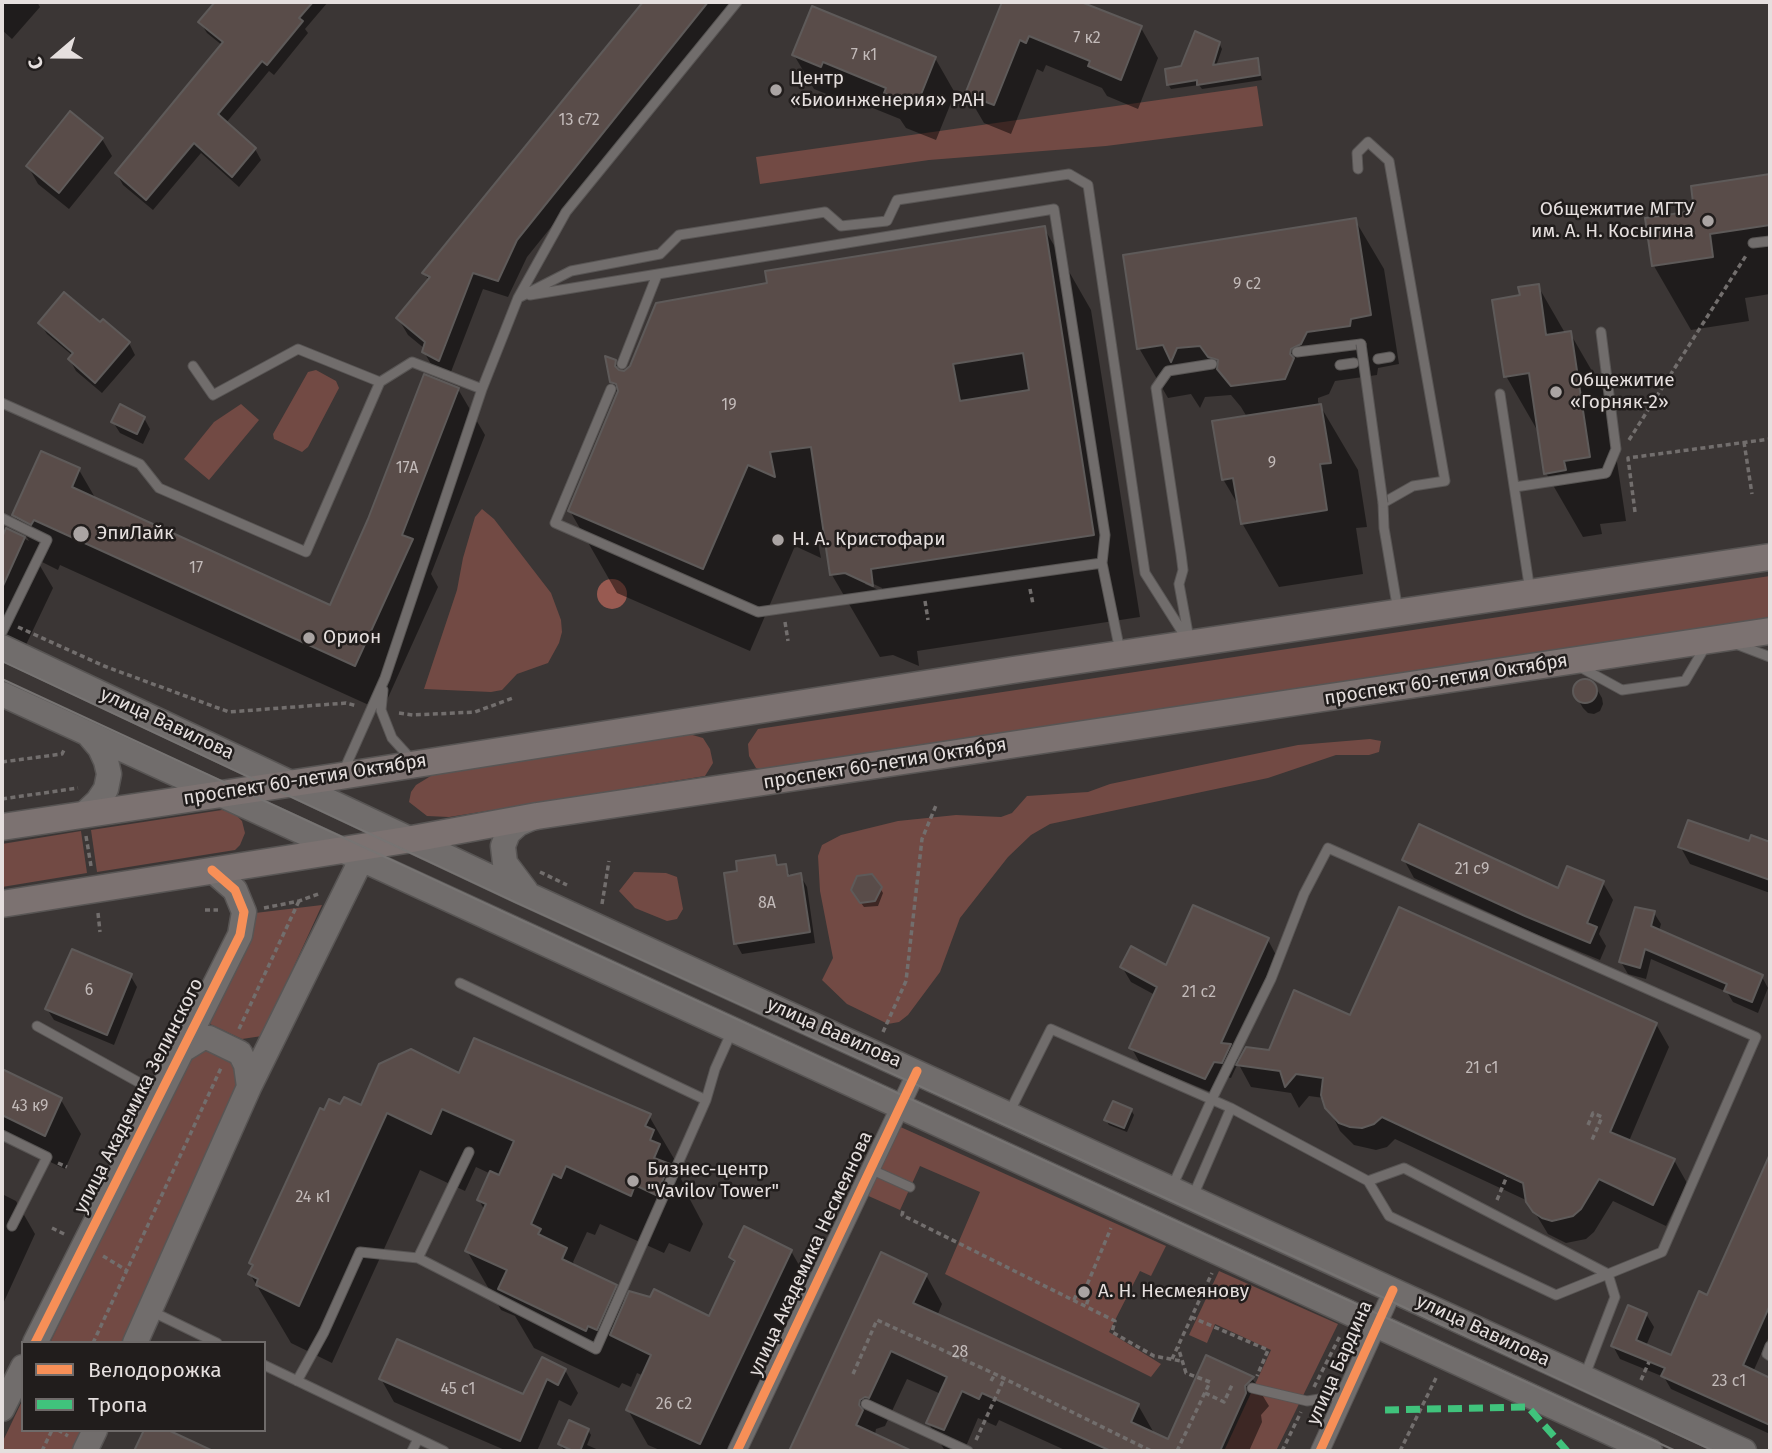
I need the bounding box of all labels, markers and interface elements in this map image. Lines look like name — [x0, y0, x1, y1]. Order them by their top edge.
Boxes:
north arrow — [21, 21, 91, 91]
house number: 7 к2 — [1073, 29, 1101, 49]
house number: 7 к1 — [851, 46, 877, 66]
text: С — [23, 54, 48, 72]
place label: Центр «Биоинженерия» РАН — [790, 68, 985, 112]
marker: Центр «Биоинженерия» РАН — [768, 82, 784, 98]
house number: 13 с72 — [558, 111, 600, 131]
place label: Общежитие МГТУ им. А. Н. Косыгина — [1531, 199, 1694, 243]
marker: Общежитие МГТУ им. А. Н. Косыгина — [1700, 213, 1716, 229]
house number: 9 с2 — [1233, 275, 1261, 295]
place label: Общежитие «Горняк-2» — [1570, 370, 1675, 414]
marker: Общежитие «Горняк-2» — [1548, 384, 1564, 400]
house number: 19 — [721, 396, 737, 416]
house number: 9 — [1268, 454, 1276, 474]
house number: 17А — [396, 459, 418, 479]
place label: ЭпиЛайк — [97, 523, 174, 545]
marker: ЭпиЛайк — [71, 524, 91, 544]
place label: Н. А. Кристофари — [792, 529, 946, 551]
marker: Н. А. Кристофари — [770, 532, 786, 548]
house number: 17 — [189, 559, 203, 579]
place label: Орион — [323, 627, 381, 649]
marker: Орион — [301, 630, 317, 646]
street label: проспект 60-летия Октября — [1323, 649, 1569, 711]
street label: улица Вавилова — [97, 683, 237, 765]
street label: проспект 60-летия Октября — [762, 733, 1008, 795]
street label: проспект 60-летия Октября — [182, 749, 428, 811]
house number: 21 с9 — [1455, 860, 1489, 880]
house number: 8А — [758, 894, 776, 914]
street label: улица Академика Зелинского — [70, 975, 208, 1217]
house number: 6 — [85, 981, 93, 1001]
house number: 21 с2 — [1182, 983, 1216, 1003]
street label: улица Вавилова — [763, 993, 905, 1073]
house number: 21 с1 — [1465, 1059, 1499, 1079]
house number: 43 к9 — [11, 1097, 49, 1117]
street label: улица Академика Несмеянова — [744, 1128, 878, 1380]
place label: Бизнес-центр "Vavilov Tower" — [647, 1159, 779, 1203]
marker: Бизнес-центр "Vavilov Tower" — [625, 1173, 641, 1189]
house number: 24 к1 — [295, 1188, 331, 1208]
place label: А. Н. Несмеянову — [1098, 1281, 1249, 1303]
marker: А. Н. Несмеянову — [1076, 1284, 1092, 1300]
street label: улица Вавилова — [1413, 1290, 1553, 1372]
street label: улица Бардина — [1302, 1297, 1378, 1429]
legend — [21, 1341, 266, 1432]
house number: 28 — [952, 1343, 968, 1363]
text: Велодорожка — [88, 1357, 222, 1383]
house number: 23 с1 — [1712, 1372, 1746, 1392]
house number: 45 с1 — [441, 1380, 475, 1400]
text: Тропа — [88, 1392, 147, 1418]
house number: 26 с2 — [656, 1395, 692, 1415]

